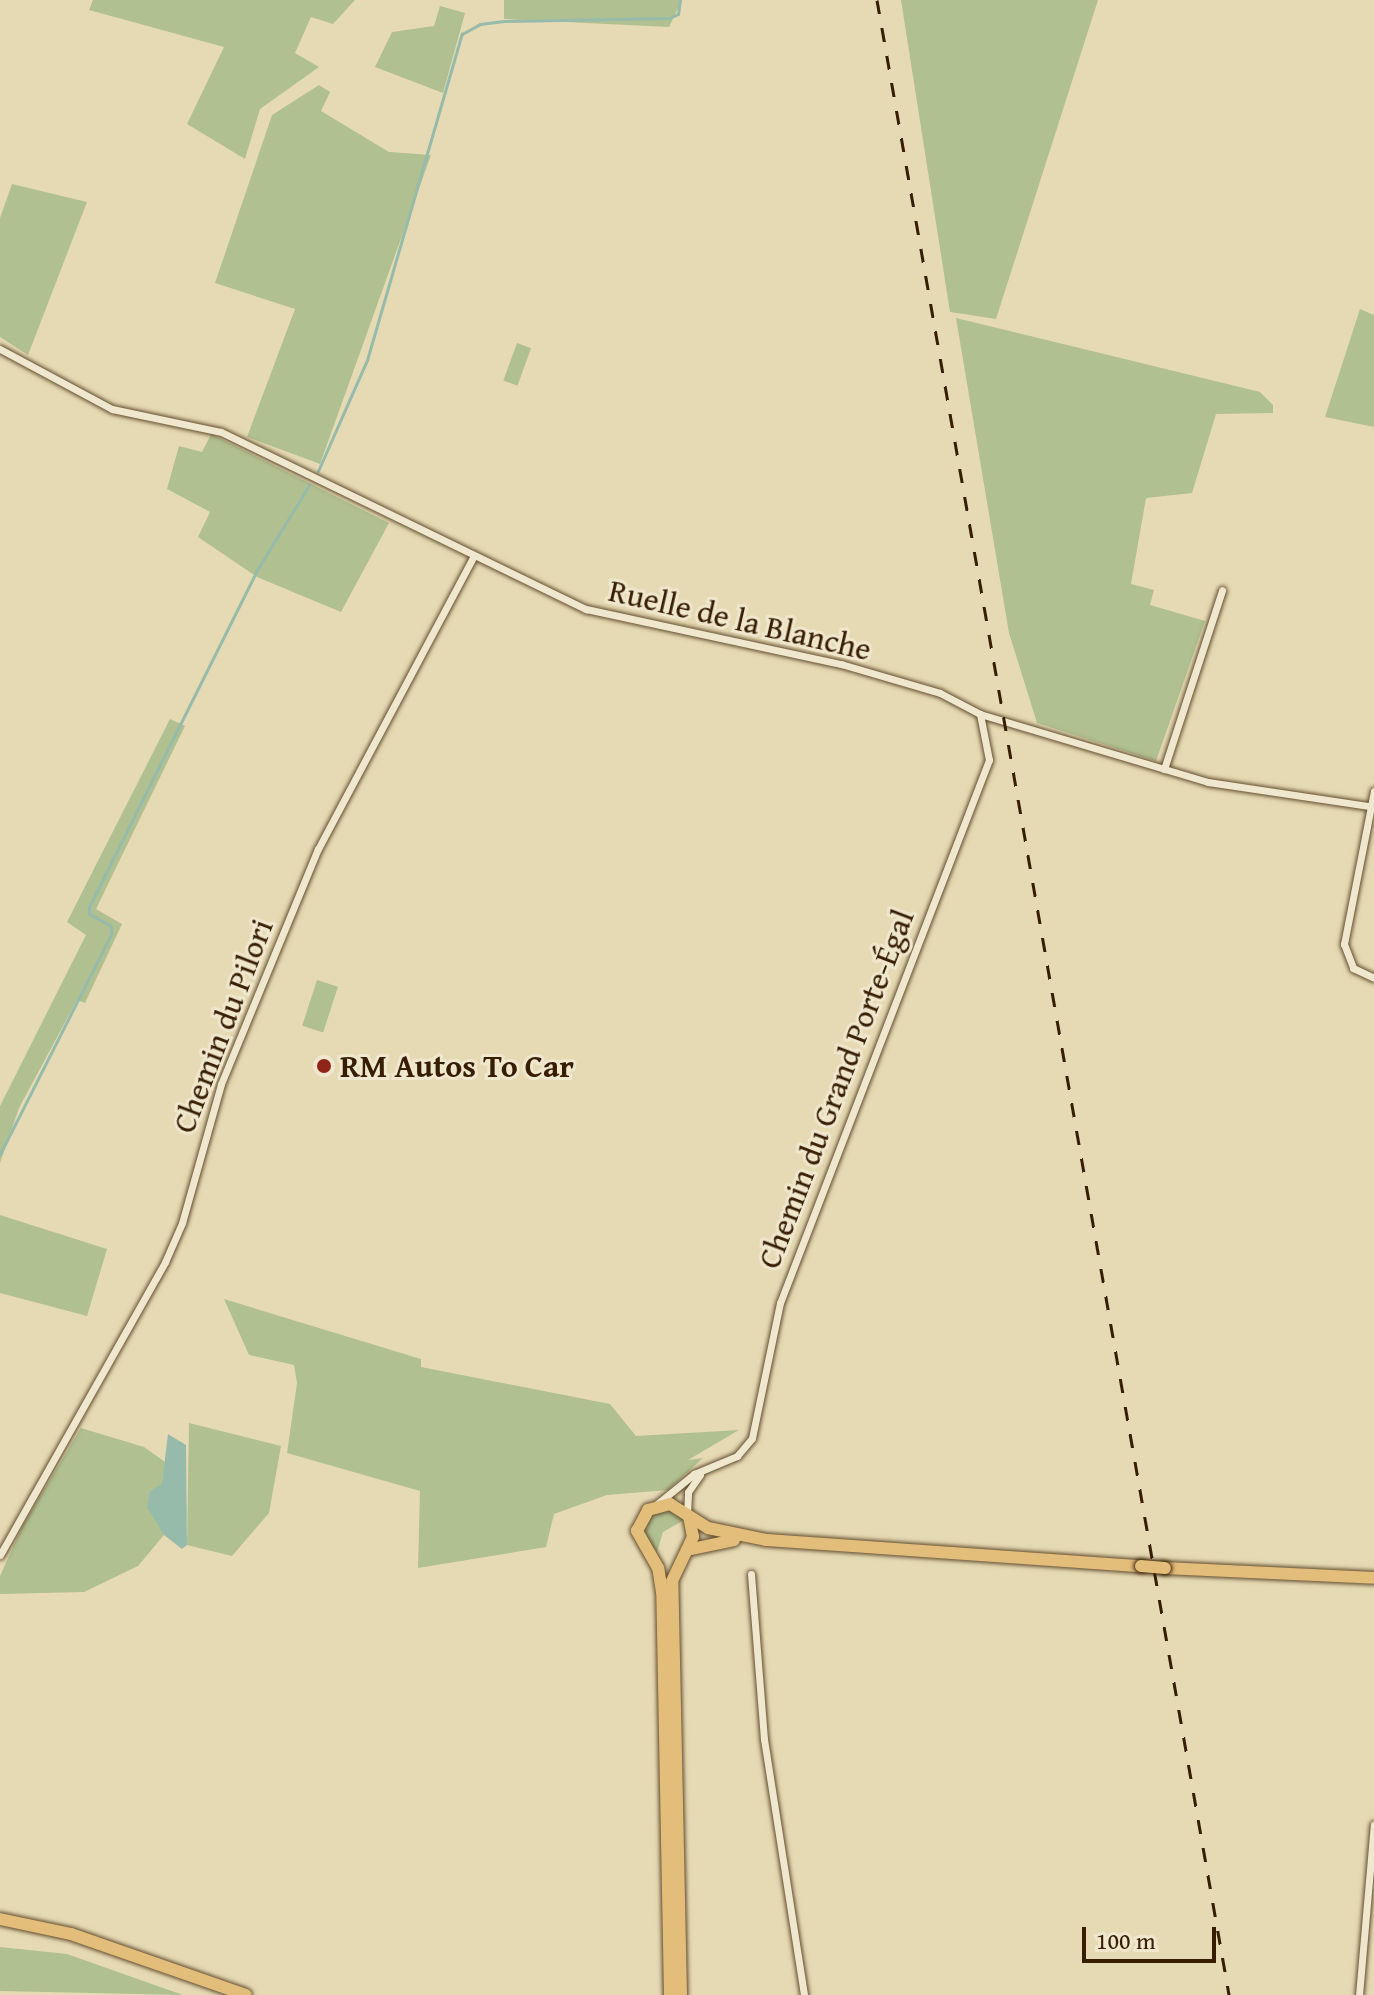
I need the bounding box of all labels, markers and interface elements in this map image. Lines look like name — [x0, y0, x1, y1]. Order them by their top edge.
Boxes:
street label: Ruelle de la Blanche — [605, 571, 875, 669]
street label: Chemin du Grand Porte-Égal — [750, 904, 922, 1274]
street label: Chemin du Pilori — [165, 914, 281, 1138]
place label: RM Autos To Car — [340, 1047, 574, 1085]
marker: RM Autos To Car — [315, 1057, 333, 1075]
scale bar — [1086, 1911, 1220, 1961]
text: 100 m — [1096, 1923, 1156, 1958]

